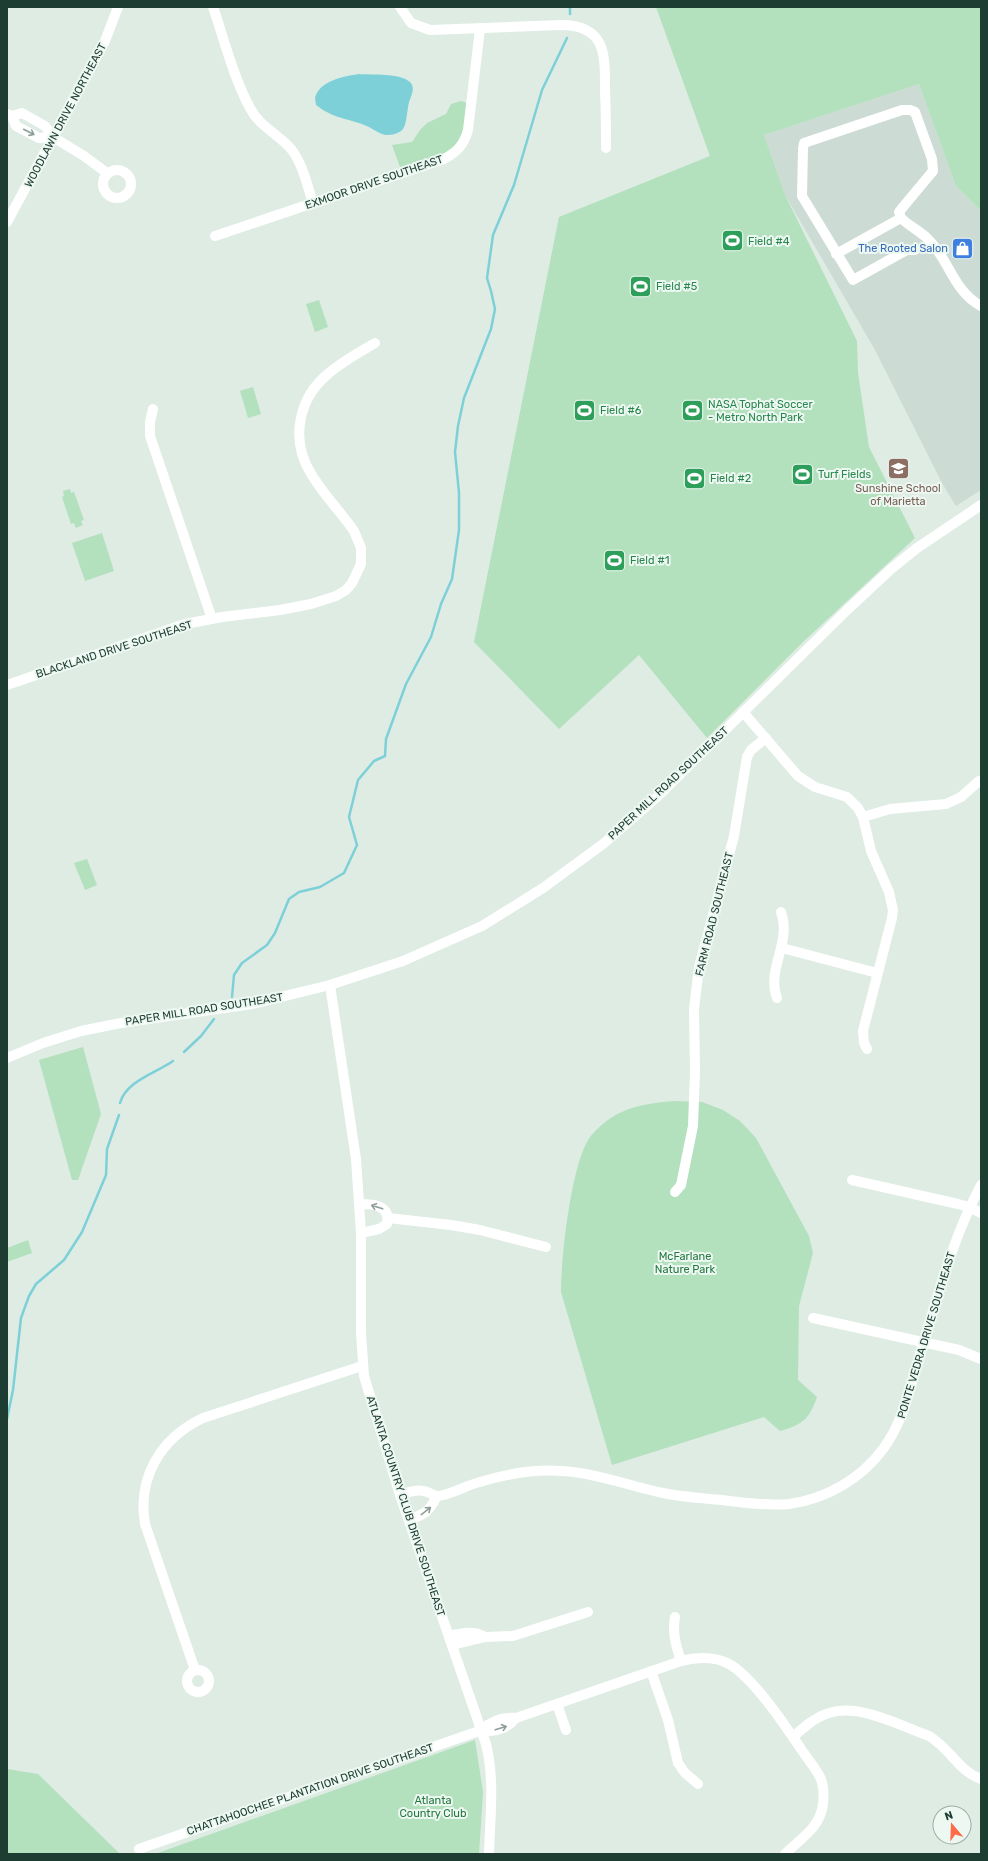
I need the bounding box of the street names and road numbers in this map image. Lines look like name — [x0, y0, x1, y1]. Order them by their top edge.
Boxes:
street label: WOODLAWN DRIVE NORTHEAST — [22, 40, 109, 190]
street label: EXMOOR DRIVE SOUTHEAST — [304, 153, 445, 212]
street label: BLACKLAND DRIVE SOUTHEAST — [34, 618, 195, 681]
street label: PAPER MILL ROAD SOUTHEAST — [606, 724, 732, 843]
street label: FARM ROAD SOUTHEAST — [693, 850, 736, 977]
street label: PAPER MILL ROAD SOUTHEAST — [124, 990, 285, 1028]
street label: PONTE VEDRA DRIVE SOUTHEAST — [895, 1250, 958, 1420]
street label: ATLANTA COUNTRY CLUB DRIVE SOUTHEAST — [364, 1394, 448, 1619]
street label: CHATTAHOOCHEE PLANTATION DRIVE SOUTHEAST — [185, 1741, 436, 1838]

